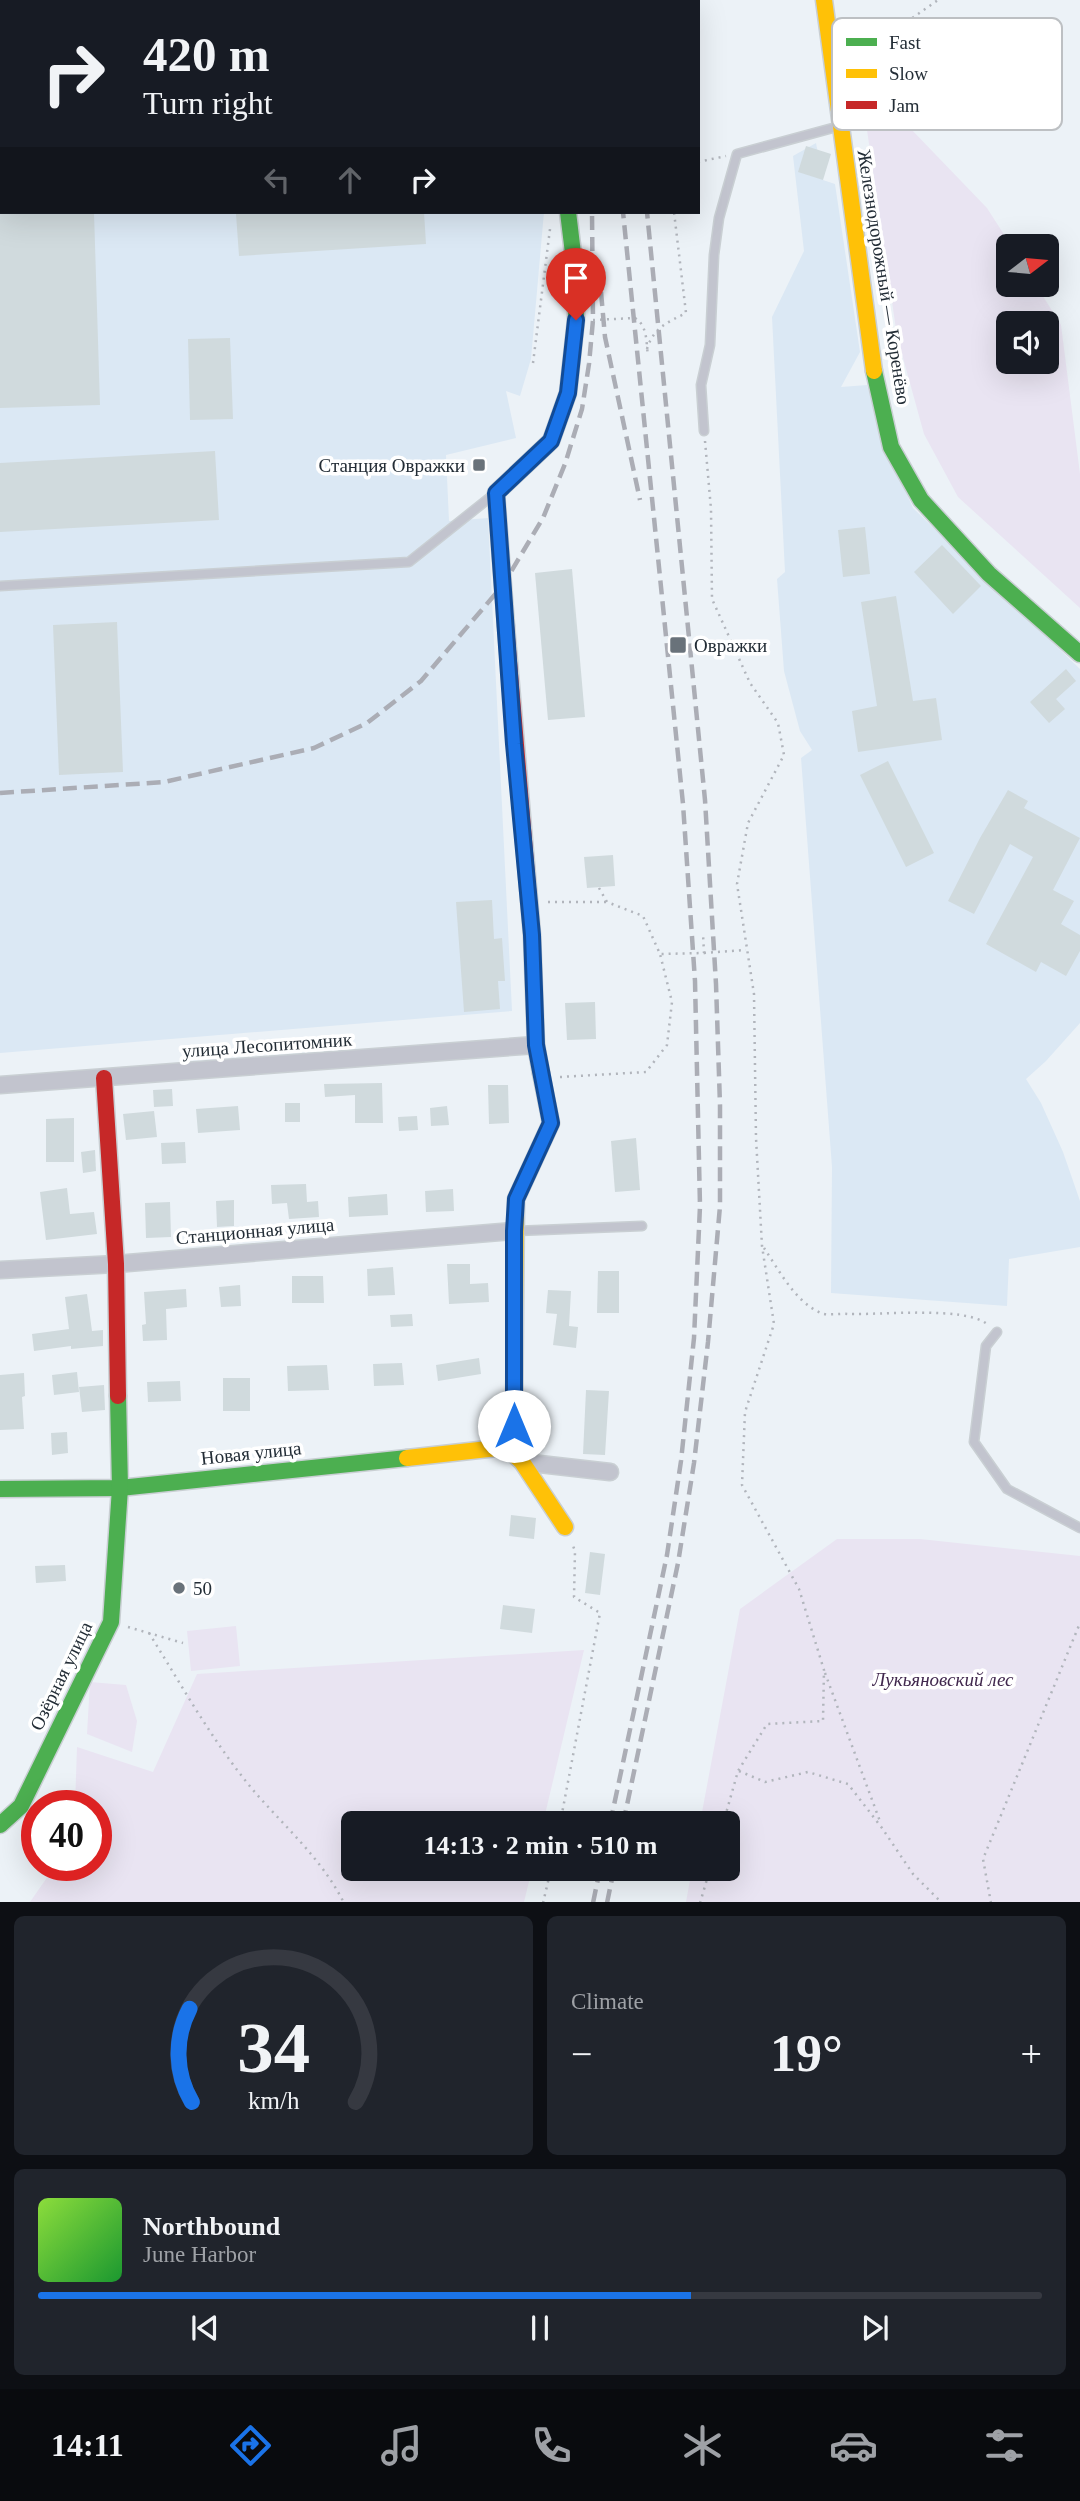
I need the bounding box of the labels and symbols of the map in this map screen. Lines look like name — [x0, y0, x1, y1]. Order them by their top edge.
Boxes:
legend — [832, 18, 1062, 130]
text: Fast — [889, 32, 921, 53]
text: Slow — [889, 63, 928, 84]
text: Jam — [889, 95, 920, 116]
street label: Железнодорожный — Коренёво — [853, 148, 915, 406]
north arrow — [996, 234, 1059, 298]
pin — [546, 248, 606, 320]
place label: Станция Овражки — [318, 455, 465, 476]
marker: Станция Овражки — [471, 457, 487, 473]
marker: Овражки — [668, 635, 688, 655]
place label: Овражки — [694, 635, 767, 656]
street label: улица Лесопитомник — [181, 1029, 353, 1061]
street label: Станционная улица — [175, 1214, 335, 1248]
position arrow — [477, 1389, 551, 1463]
street label: Новая улица — [200, 1437, 303, 1469]
place label: 50 — [193, 1578, 212, 1599]
marker: 50 — [171, 1580, 187, 1596]
street label: Озёрная улица — [26, 1618, 97, 1734]
park label: Лукьяновский лес — [871, 1669, 1014, 1690]
speed limit sign: 40 — [21, 1790, 112, 1881]

